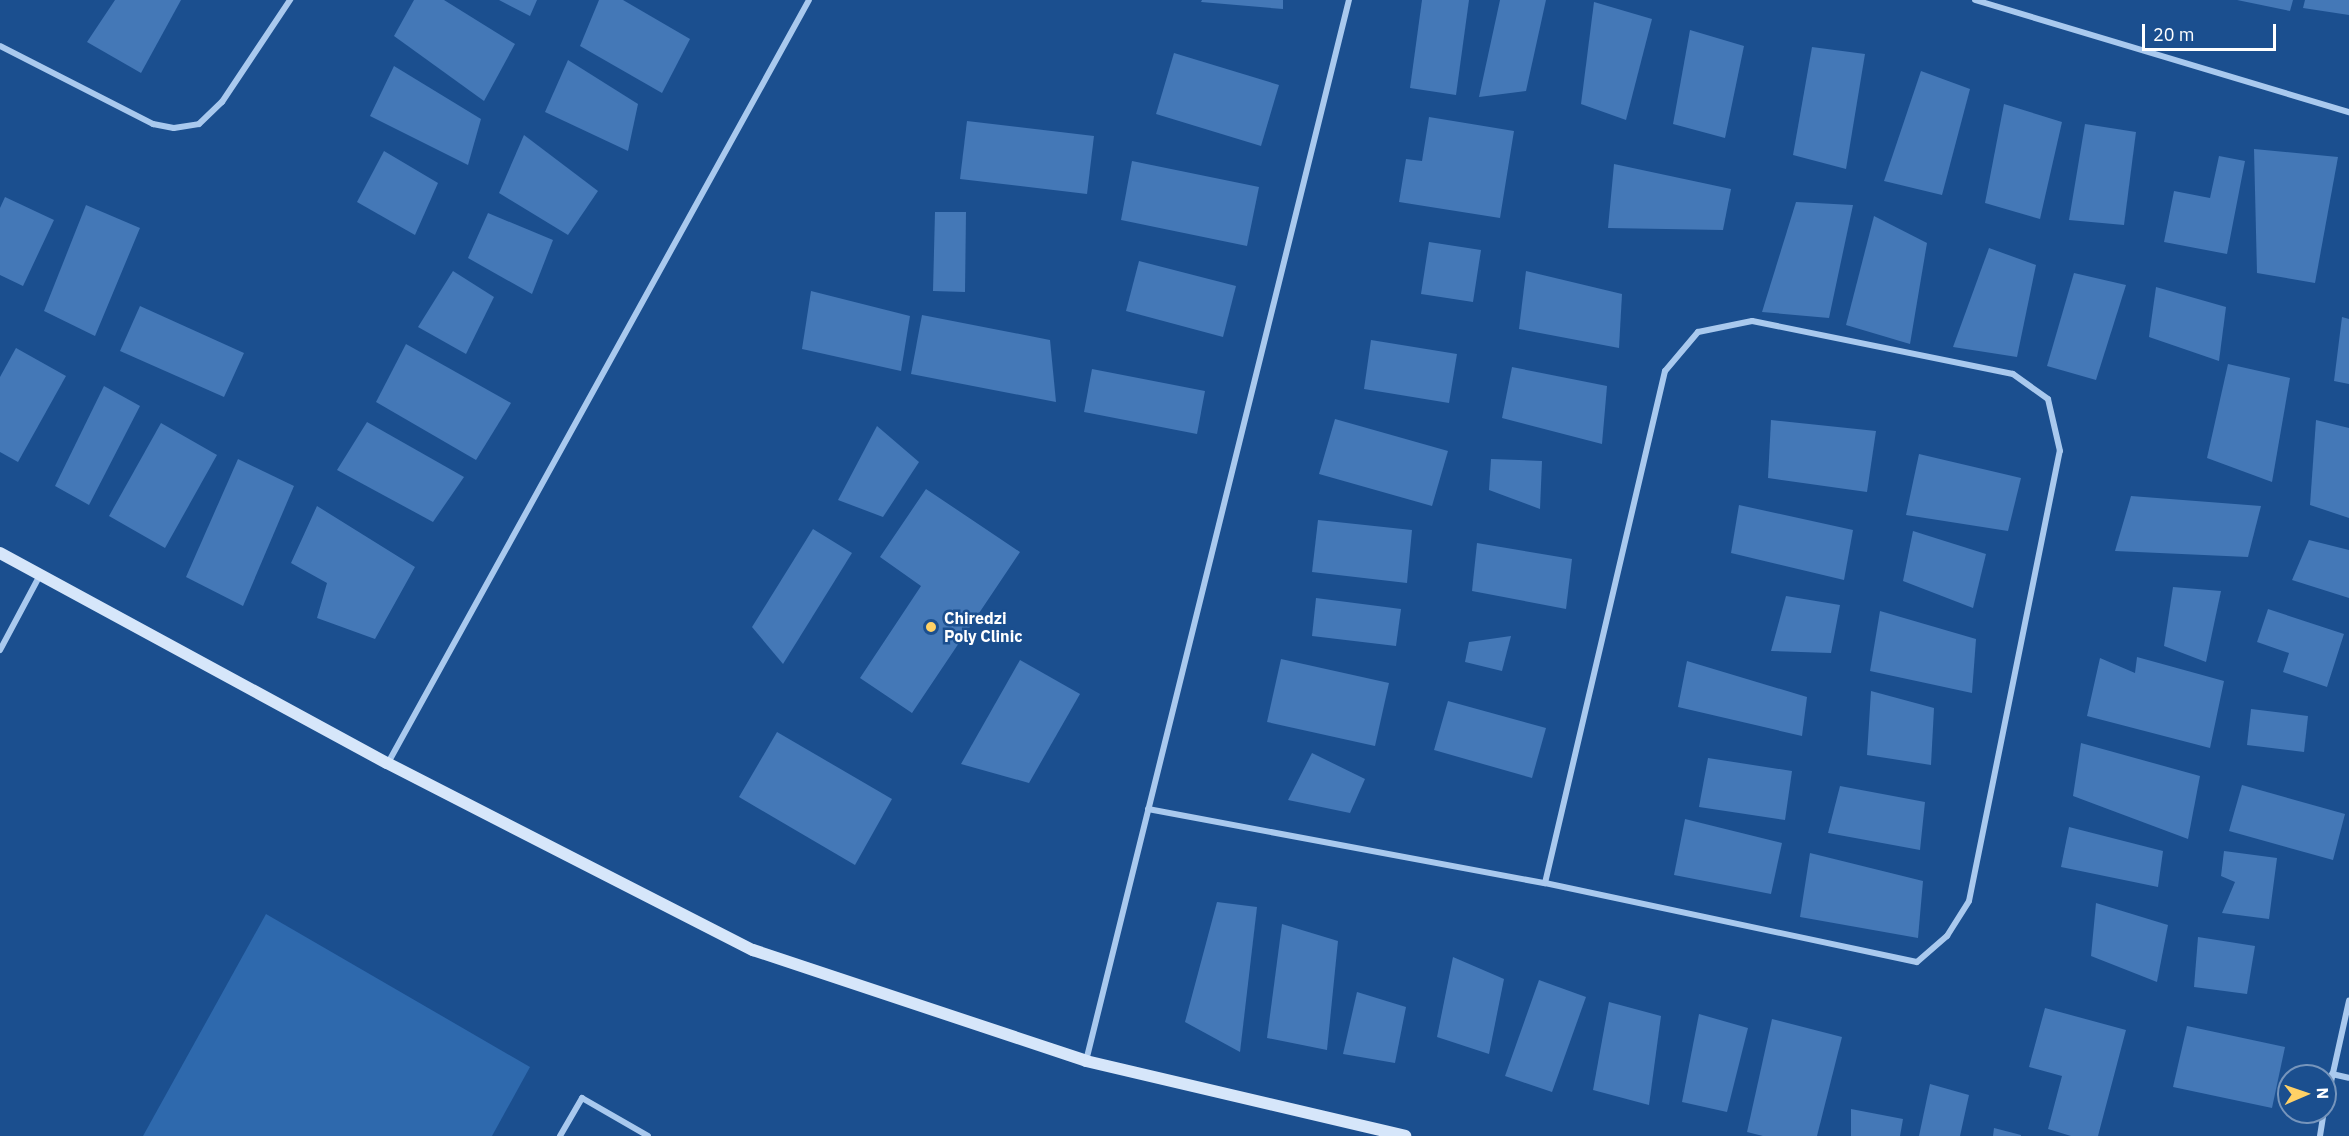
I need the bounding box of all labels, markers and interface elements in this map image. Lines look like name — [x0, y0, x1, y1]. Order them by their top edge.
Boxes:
scale bar — [2145, 12, 2278, 50]
text: 20 m — [2153, 23, 2195, 46]
place label: Chiredzi Poly Clinic — [944, 608, 1022, 646]
marker: Chiredzi Poly Clinic — [922, 618, 940, 636]
north arrow — [2277, 1064, 2337, 1124]
text: N — [2313, 1087, 2333, 1100]

